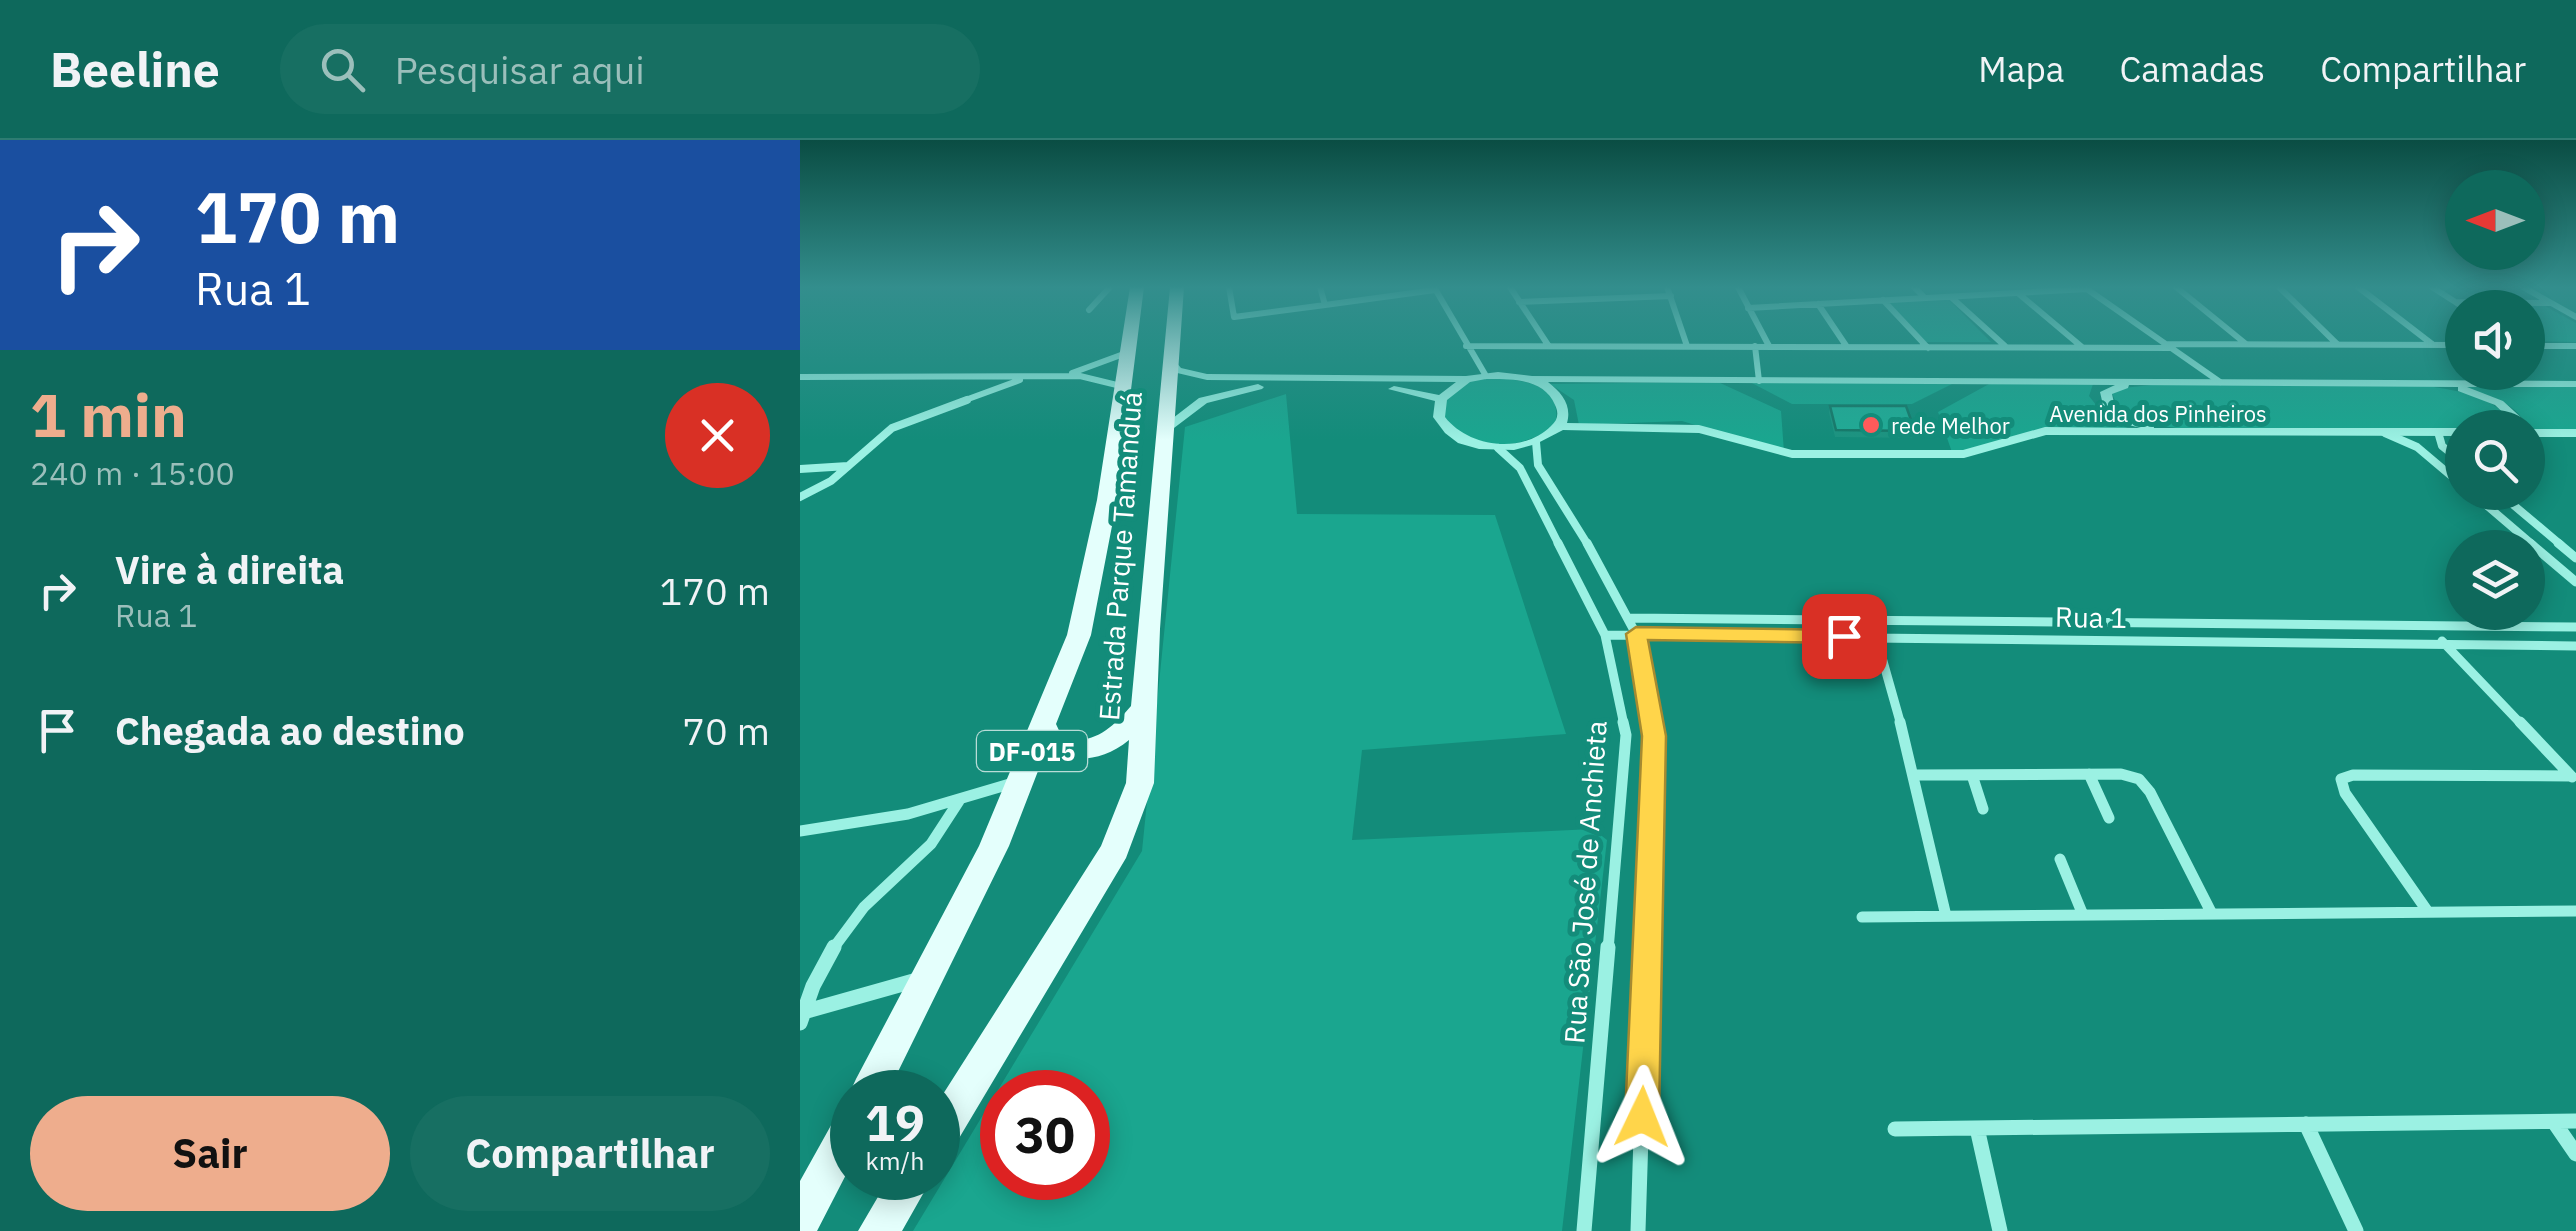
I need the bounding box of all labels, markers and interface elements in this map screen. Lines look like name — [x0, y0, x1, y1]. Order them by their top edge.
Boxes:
search box — [280, 24, 980, 114]
text: Beeline — [50, 38, 220, 100]
icon: search — [315, 42, 370, 97]
text: Pesquisar aqui — [395, 45, 645, 94]
text: Mapa — [1978, 46, 2064, 92]
text: Camadas — [2119, 46, 2265, 92]
text: Compartilhar — [2320, 46, 2526, 92]
north arrow — [2445, 170, 2545, 270]
map controls — [2445, 170, 2545, 630]
text: 170 m — [195, 171, 400, 262]
icon: right — [30, 180, 160, 310]
text: Rua 1 — [195, 259, 311, 317]
button: sound — [2445, 290, 2545, 390]
text: 1 min — [30, 375, 187, 454]
button: close — [665, 383, 770, 488]
street label: Estrada Parque Tamanduá — [1090, 390, 1150, 722]
street label: Avenida dos Pinheiros — [2049, 399, 2267, 428]
button: search — [2445, 410, 2545, 510]
place label: rede Melhor — [1891, 411, 2010, 440]
marker: rede Melhor — [1860, 414, 1882, 436]
text: 240 m · 15:00 — [30, 452, 235, 494]
button: layers — [2445, 530, 2545, 630]
text: Vire à direita — [115, 545, 344, 594]
icon: right — [30, 563, 85, 618]
text: 170 m — [659, 566, 770, 615]
text: Rua 1 — [115, 594, 198, 636]
pin — [1802, 594, 1887, 679]
street label: Rua 1 — [2055, 598, 2127, 636]
icon: arrive — [1817, 609, 1872, 664]
icon: arrive — [30, 703, 85, 758]
text: Chegada ao destino — [115, 706, 465, 755]
text: 70 m — [682, 706, 770, 755]
street label: Rua São José de Anchieta — [1555, 719, 1615, 1045]
road number: DF-015 — [977, 731, 1087, 771]
position arrow — [1590, 1065, 1694, 1169]
speed limit sign: 30 — [980, 1070, 1110, 1200]
text: 19 — [865, 1090, 925, 1155]
button: Sair — [30, 1096, 390, 1211]
button: Compartilhar — [410, 1096, 770, 1211]
text: km/h — [866, 1144, 924, 1177]

